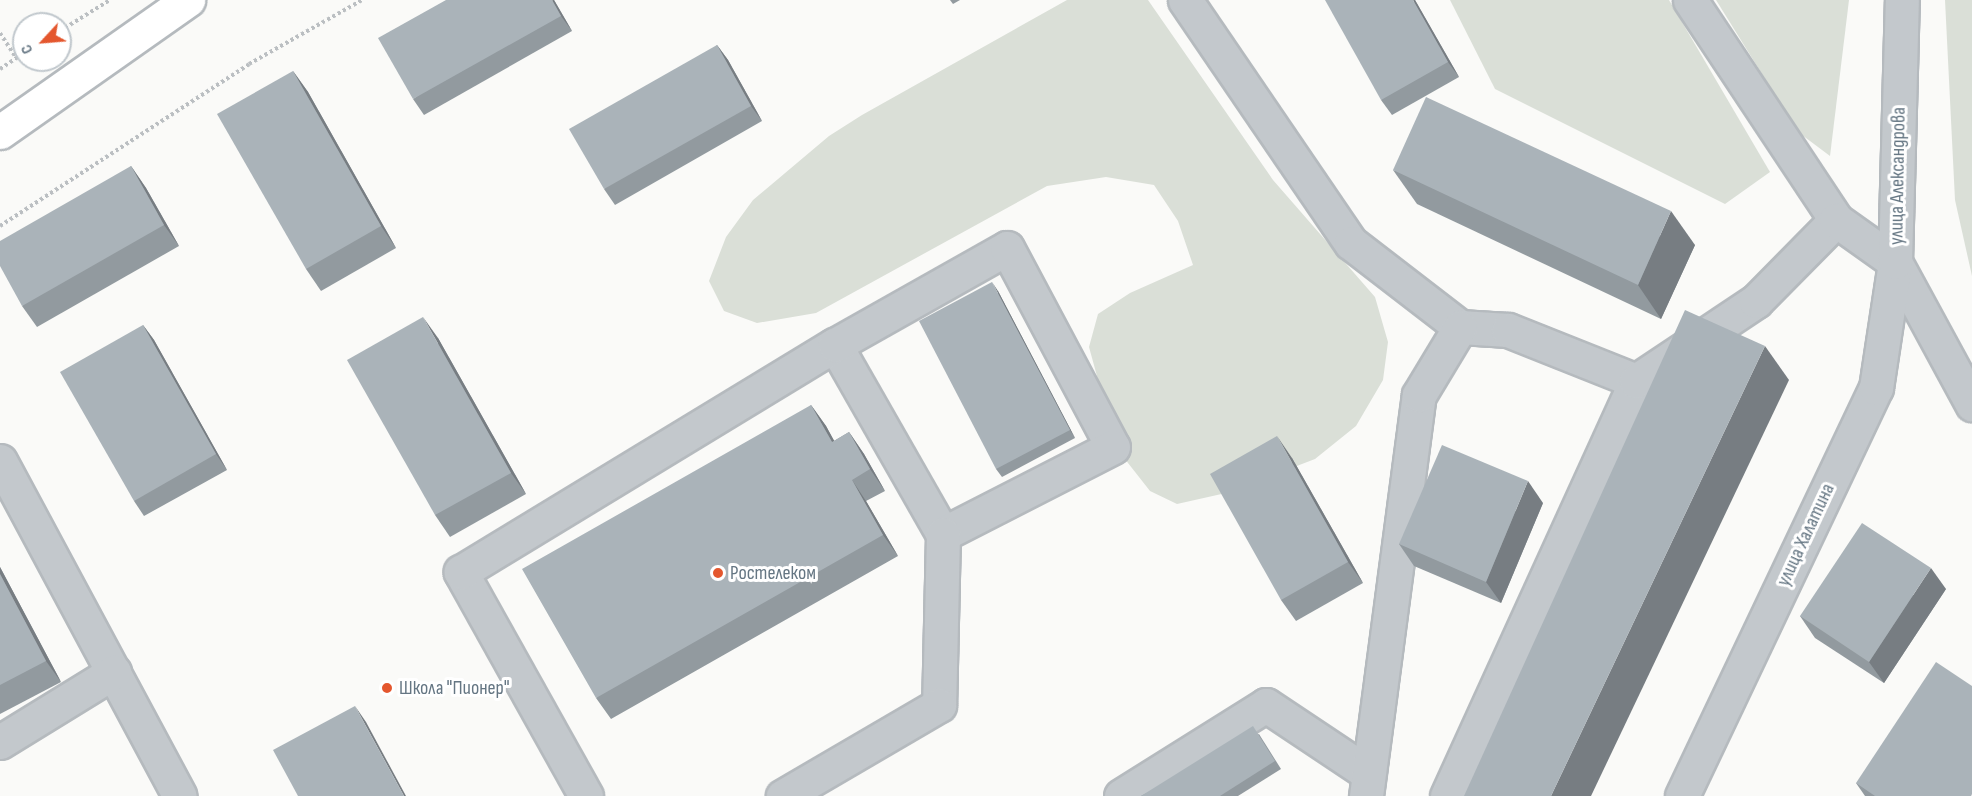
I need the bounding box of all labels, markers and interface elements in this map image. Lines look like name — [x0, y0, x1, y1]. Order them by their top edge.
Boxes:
north arrow — [12, 12, 72, 72]
text: С — [17, 41, 38, 57]
street label: улица Александрова — [1885, 107, 1911, 245]
street label: улица Халатина — [1772, 480, 1840, 590]
place label: Ростелеком — [730, 561, 816, 585]
marker: Ростелеком — [711, 566, 725, 580]
place label: Школа "Пионер" — [399, 676, 510, 700]
marker: Школа "Пионер" — [380, 681, 394, 695]

